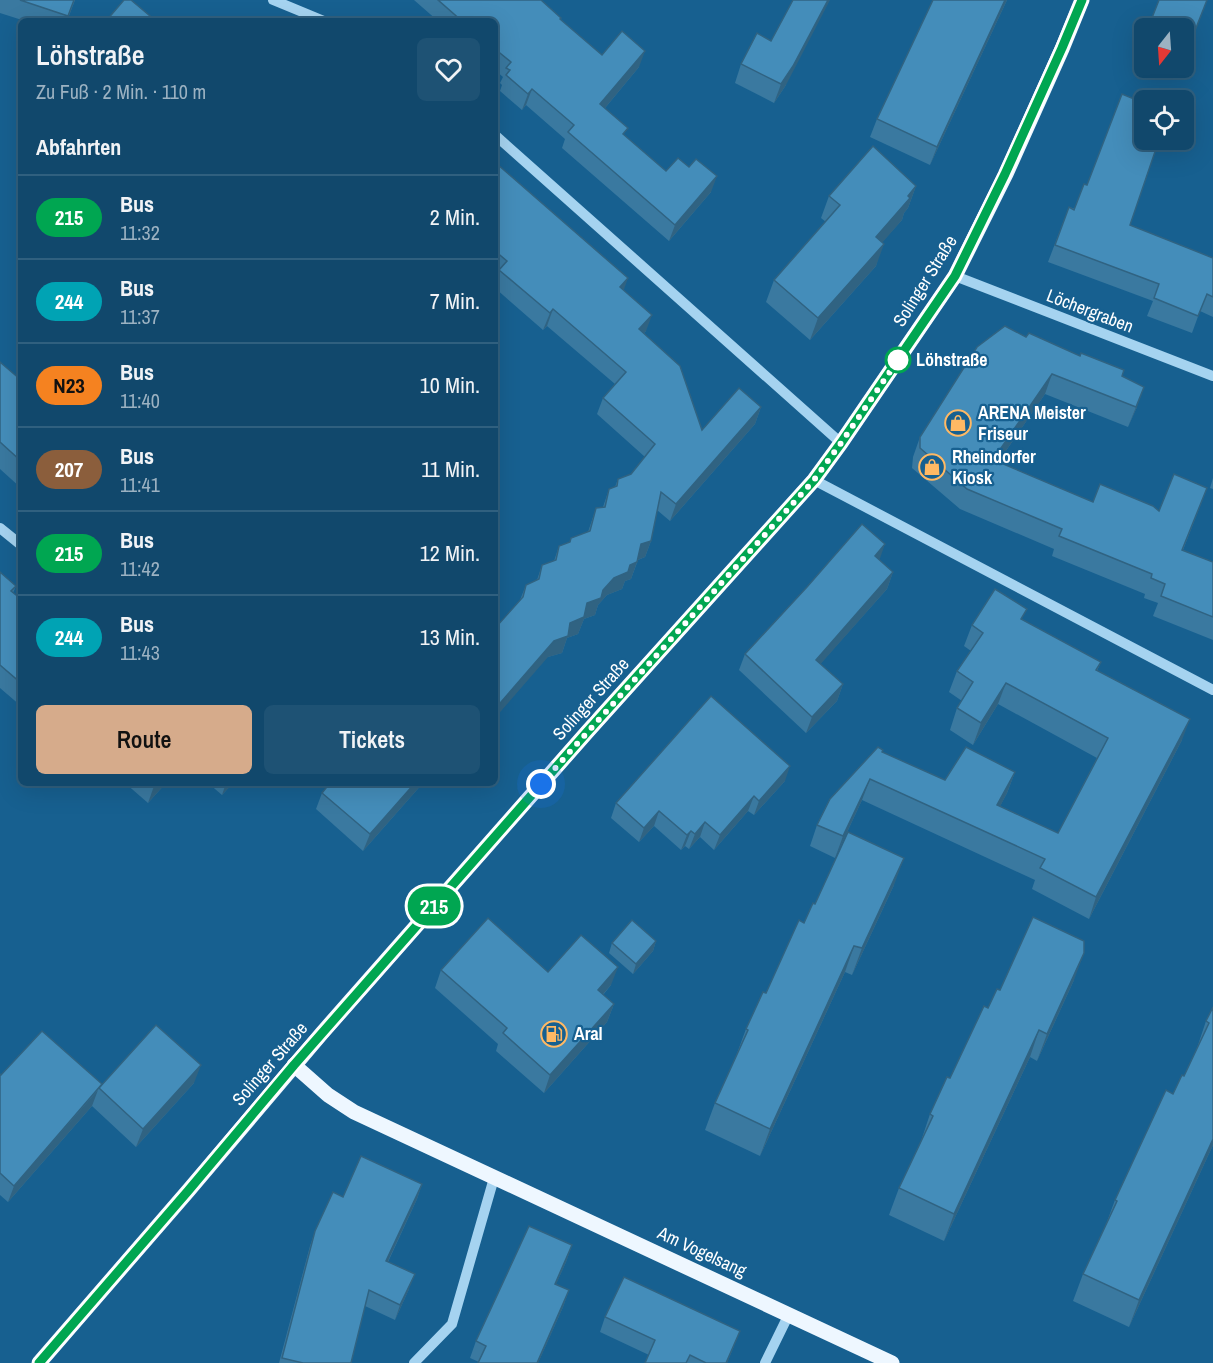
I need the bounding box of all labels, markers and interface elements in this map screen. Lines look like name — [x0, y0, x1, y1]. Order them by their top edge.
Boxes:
north arrow — [1134, 18, 1194, 78]
map controls — [1134, 18, 1194, 150]
text: Löhstraße — [36, 36, 144, 74]
button: heart — [417, 38, 480, 101]
text: Zu Fuß · 2 Min. · 110 m — [36, 78, 206, 105]
button: locate — [1134, 90, 1194, 150]
text: Abfahrten — [36, 132, 121, 162]
text: Bus — [120, 189, 154, 219]
text: 2 Min. — [430, 202, 480, 232]
text: 215 — [55, 203, 83, 232]
text: 11:32 — [120, 219, 160, 246]
street label: Solinger Straße — [887, 230, 963, 331]
text: Bus — [120, 273, 154, 303]
street label: Löchergraben — [1043, 283, 1137, 339]
text: 7 Min. — [430, 286, 480, 316]
text: 244 — [55, 287, 83, 316]
text: 11:37 — [120, 303, 160, 330]
marker: Löhstraße — [885, 347, 911, 373]
place label: Löhstraße — [916, 347, 987, 372]
text: Bus — [120, 357, 154, 387]
text: 10 Min. — [420, 370, 480, 400]
text: N23 — [53, 371, 85, 400]
text: 11:40 — [120, 387, 160, 414]
place label: ARENA Meister Friseur — [978, 400, 1086, 446]
shop icon: ARENA Meister Friseur — [943, 408, 973, 438]
text: Bus — [120, 441, 154, 471]
place label: Rheindorfer Kiosk — [952, 444, 1036, 490]
shop icon: Rheindorfer Kiosk — [917, 452, 947, 482]
text: 11 Min. — [421, 454, 480, 484]
text: 207 — [55, 455, 83, 484]
text: 11:41 — [120, 471, 160, 498]
text: Bus — [120, 525, 154, 555]
text: 12 Min. — [420, 538, 480, 568]
text: 215 — [55, 539, 83, 568]
text: 11:42 — [120, 555, 160, 582]
text: Bus — [120, 609, 154, 639]
text: 13 Min. — [420, 622, 480, 652]
text: 244 — [55, 623, 83, 652]
text: 11:43 — [120, 639, 160, 666]
street label: Solinger Straße — [547, 652, 635, 745]
button: Route — [36, 705, 252, 774]
button: Tickets — [264, 705, 480, 774]
your location — [526, 769, 556, 799]
line badge: 215 — [400, 886, 468, 926]
text: 215 — [420, 892, 448, 921]
street label: Solinger Straße — [226, 1016, 313, 1111]
fuel station icon: Aral — [539, 1019, 569, 1049]
place label: Aral — [574, 1021, 603, 1046]
street label: Am Vogelsang — [653, 1220, 751, 1283]

